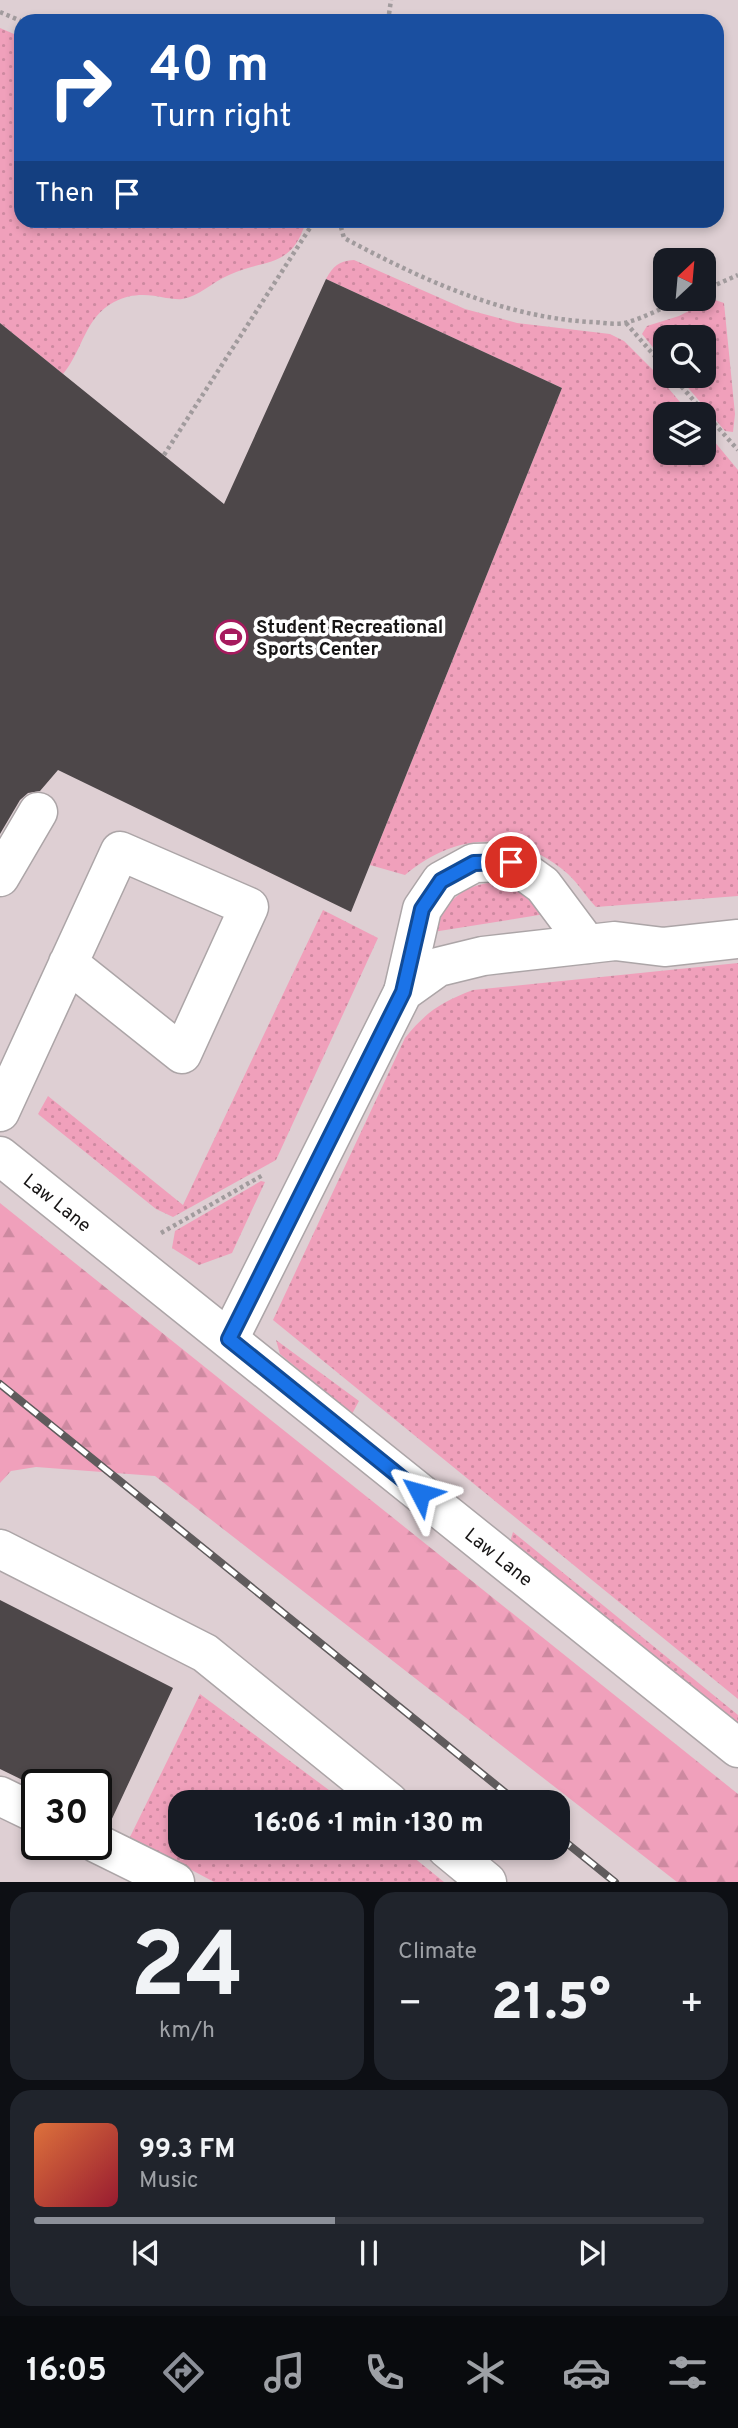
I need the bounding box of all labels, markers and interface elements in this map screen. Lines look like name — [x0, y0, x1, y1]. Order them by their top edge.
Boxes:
text: 40 m — [150, 37, 269, 99]
icon: right — [35, 42, 126, 133]
text: Turn right — [150, 98, 292, 138]
icon: arrive — [108, 175, 146, 213]
text: Then — [35, 178, 94, 211]
north arrow — [653, 248, 716, 312]
map controls — [653, 248, 716, 465]
button: search — [653, 325, 716, 388]
button: layers — [653, 402, 716, 465]
place label: Student Recreational Sports Center — [256, 616, 443, 662]
sports icon: Student Recreational Sports Center — [212, 618, 250, 656]
pin — [481, 832, 541, 892]
icon: arrive — [492, 843, 530, 881]
street label: Law Lane — [18, 1169, 95, 1238]
position arrow — [383, 1456, 457, 1530]
street label: Law Lane — [459, 1523, 537, 1593]
speed limit sign: 30 — [21, 1769, 112, 1860]
text: 16:06 · 1 min · 130 m — [254, 1808, 484, 1841]
text: 24 — [130, 1914, 244, 2029]
text: Climate — [398, 1938, 477, 1967]
text: 21.5° — [491, 1972, 611, 2038]
text: − — [398, 1981, 423, 2030]
text: + — [679, 1981, 704, 2030]
text: km/h — [159, 2017, 215, 2046]
text: 99.3 FM — [139, 2134, 235, 2167]
text: Music — [139, 2167, 199, 2196]
icon: previous — [127, 2234, 165, 2272]
icon: pause — [350, 2234, 388, 2272]
icon: next — [573, 2234, 611, 2272]
icon: directions — [159, 2348, 208, 2397]
icon: music — [260, 2348, 309, 2397]
icon: phone — [360, 2348, 409, 2397]
icon: climate — [461, 2348, 510, 2397]
icon: car — [562, 2348, 611, 2397]
icon: filters — [663, 2348, 712, 2397]
text: 16:05 — [26, 2352, 107, 2392]

